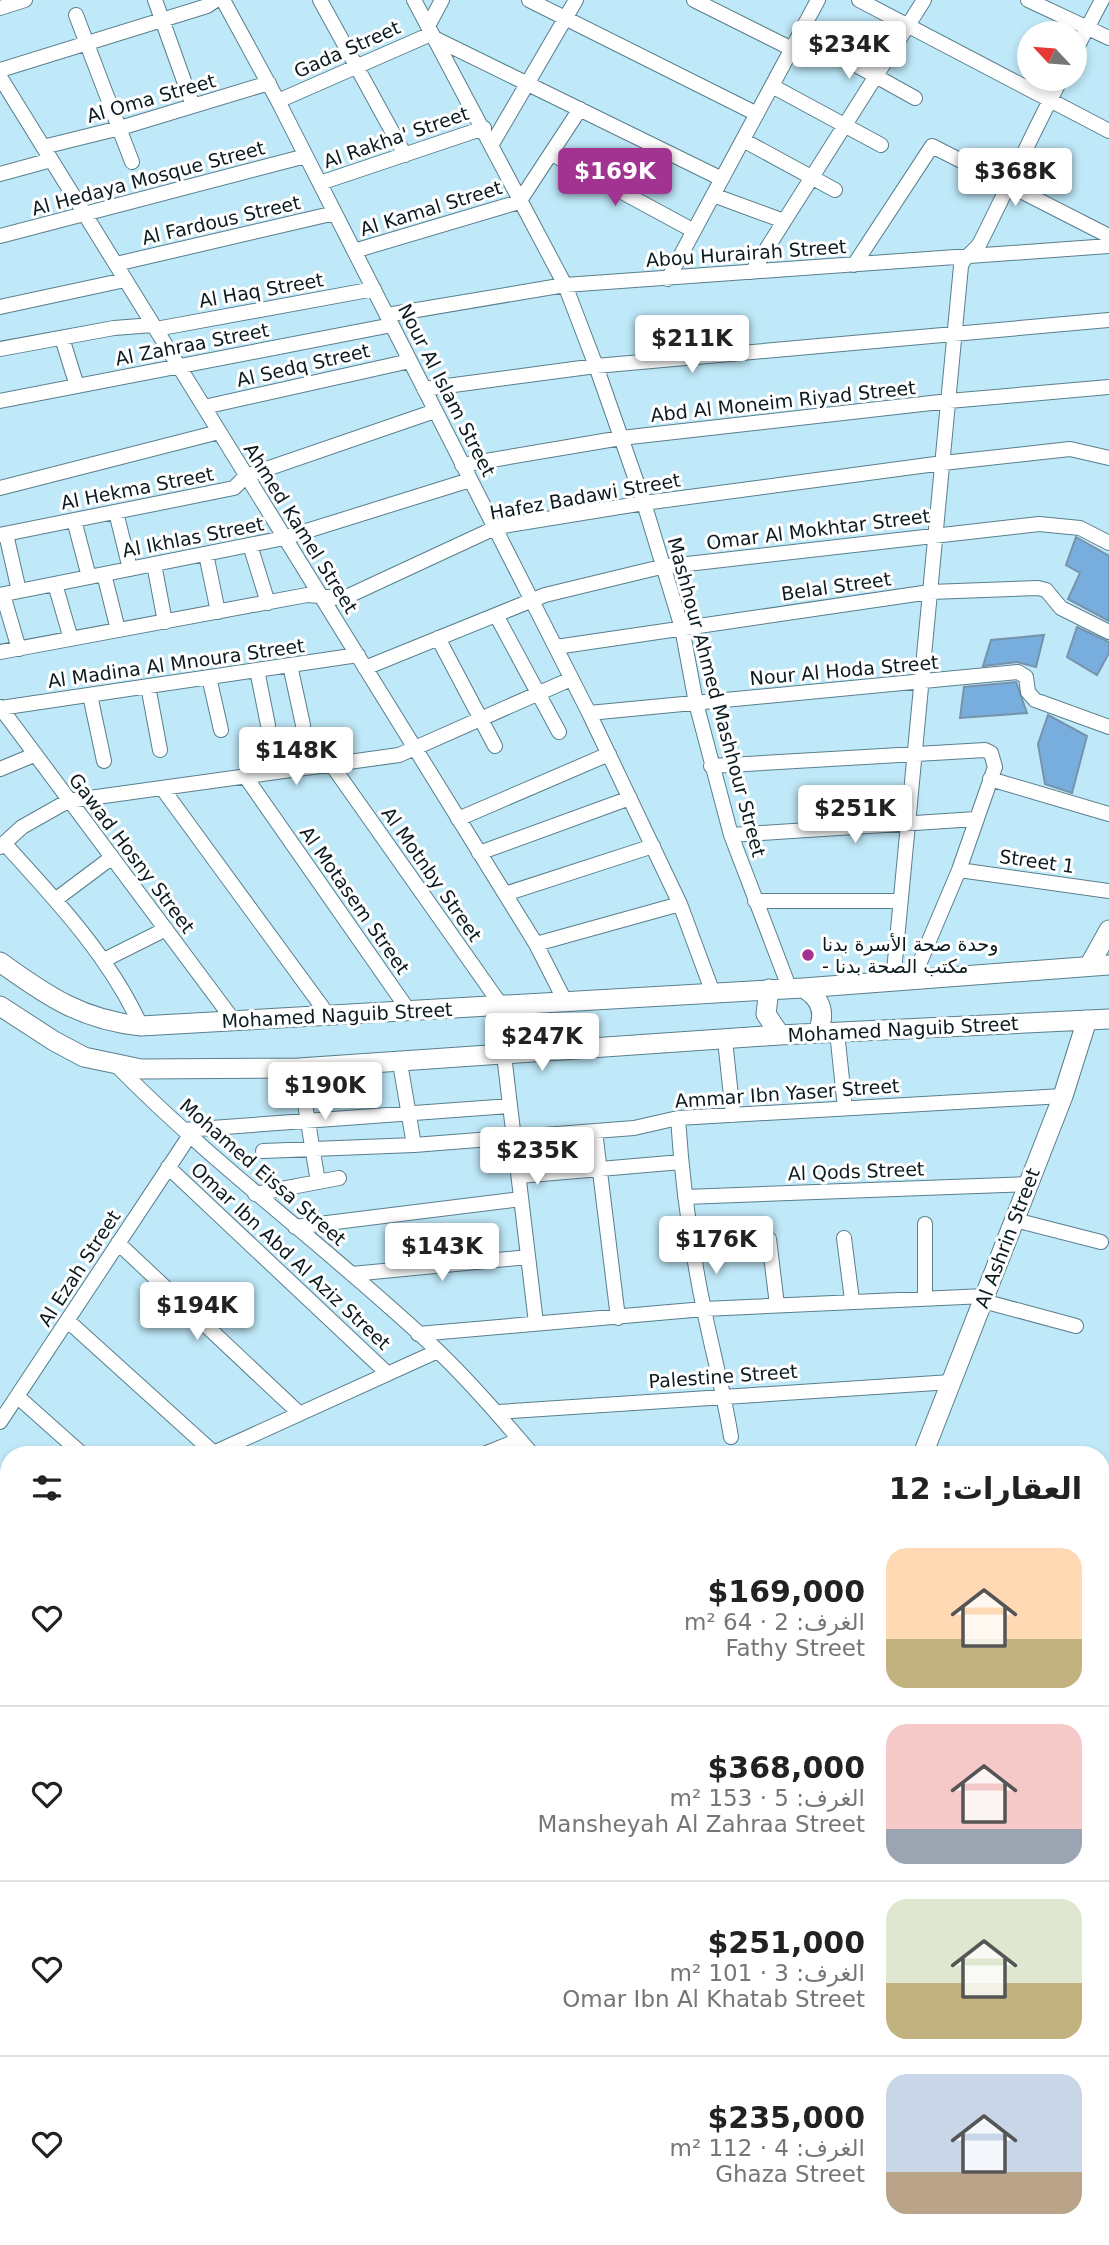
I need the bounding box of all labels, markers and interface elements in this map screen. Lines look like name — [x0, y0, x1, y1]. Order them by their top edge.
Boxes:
street label: Gada Street — [291, 16, 403, 82]
north arrow — [1017, 21, 1087, 91]
map controls — [1017, 21, 1087, 91]
pin: $234K — [800, 22, 898, 81]
text: $234K — [808, 31, 890, 57]
street label: Al Oma Street — [84, 69, 218, 127]
street label: Al Rakha' Street — [320, 102, 472, 172]
street label: Al Hedaya Mosque Street — [29, 136, 267, 220]
pin: $169K — [566, 148, 664, 208]
pin: $368K — [966, 148, 1064, 208]
text: $169K — [574, 158, 656, 184]
text: $368K — [974, 158, 1056, 184]
street label: Al Kamal Street — [357, 176, 505, 240]
street label: Al Fardous Street — [140, 191, 302, 249]
street label: Abou Hurairah Street — [645, 235, 847, 271]
street label: Al Haq Street — [197, 268, 325, 312]
street label: Nour Al Islam Street — [394, 300, 500, 480]
pin: $211K — [643, 316, 741, 375]
street label: Al Zahraa Street — [113, 318, 271, 370]
text: $211K — [651, 325, 733, 351]
street label: Al Sedq Street — [234, 339, 372, 391]
street label: Abd Al Moneim Riyad Street — [649, 376, 917, 426]
street label: Ahmed Kamel Street — [240, 439, 362, 617]
street label: Al Hekma Street — [59, 462, 215, 514]
street label: Hafez Badawi Street — [488, 468, 682, 524]
street label: Omar Al Mokhtar Street — [705, 504, 931, 554]
street label: Al Ikhlas Street — [120, 513, 266, 561]
street label: Mashhour Ahmed Mashhour Street — [664, 535, 770, 859]
street label: Belal Street — [780, 567, 892, 605]
street label: Al Madina Al Mnoura Street — [46, 634, 306, 692]
street label: Nour Al Hoda Street — [749, 651, 939, 689]
pin: $148K — [247, 728, 345, 787]
text: $148K — [255, 737, 337, 763]
street label: Gawad Hosny Street — [65, 769, 199, 937]
pin: $251K — [806, 786, 904, 845]
text: $251K — [814, 795, 896, 821]
street label: Al Motnby Street — [377, 803, 487, 945]
street label: Al Motasem Street — [296, 822, 414, 978]
street label: Street 1 — [998, 845, 1076, 877]
place label: وحدة صحة الأسرة بدنا - مكتب الصحة بدنا — [822, 933, 998, 977]
marker: وحدة صحة الأسرة بدنا - مكتب الصحة بدنا — [800, 947, 816, 963]
street label: Mohamed Naguib Street — [221, 998, 453, 1032]
street label: Mohamed Naguib Street — [787, 1012, 1019, 1046]
pin: $247K — [493, 1014, 591, 1073]
text: $247K — [501, 1023, 583, 1049]
pin: $190K — [276, 1062, 374, 1122]
text: $190K — [284, 1072, 366, 1098]
street label: Ammar Ibn Yaser Street — [674, 1074, 900, 1112]
street label: Mohamed Eissa Street — [176, 1094, 350, 1250]
pin: $235K — [488, 1128, 586, 1187]
text: $235K — [496, 1137, 578, 1163]
street label: Omar Ibn Abd Al Aziz Street — [187, 1158, 395, 1354]
street label: Al Qods Street — [787, 1158, 925, 1184]
street label: Al Ashrin Street — [970, 1165, 1044, 1311]
street label: Al Ezah Street — [33, 1206, 125, 1330]
pin: $176K — [667, 1216, 765, 1276]
pin: $143K — [393, 1224, 491, 1283]
text: $176K — [675, 1226, 757, 1252]
text: $143K — [401, 1233, 483, 1259]
pin: $194K — [148, 1282, 246, 1342]
text: $194K — [156, 1292, 238, 1318]
street label: Palestine Street — [648, 1360, 798, 1392]
icon: filters — [28, 1469, 66, 1507]
text: العقارات: 12 — [889, 1471, 1082, 1506]
text: $169,000 — [707, 1574, 865, 1609]
icon: home — [942, 1576, 1026, 1660]
icon: heart — [28, 1599, 66, 1637]
text: الغرف: 2 · 64 m² — [684, 1609, 865, 1635]
text: Fathy Street — [725, 1635, 865, 1661]
text: $368,000 — [707, 1750, 865, 1785]
icon: home — [942, 1752, 1026, 1836]
icon: heart — [28, 1775, 66, 1813]
text: الغرف: 5 · 153 m² — [669, 1785, 865, 1811]
text: Mansheyah Al Zahraa Street — [537, 1811, 865, 1837]
text: $251,000 — [707, 1925, 865, 1960]
icon: home — [942, 1927, 1026, 2011]
icon: heart — [28, 1950, 66, 1988]
text: الغرف: 3 · 101 m² — [669, 1960, 865, 1986]
text: Omar Ibn Al Khatab Street — [562, 1986, 865, 2012]
text: $235,000 — [707, 2100, 865, 2135]
icon: home — [942, 2102, 1026, 2186]
icon: heart — [28, 2125, 66, 2163]
text: الغرف: 4 · 112 m² — [669, 2135, 865, 2161]
text: Ghaza Street — [715, 2161, 865, 2187]

